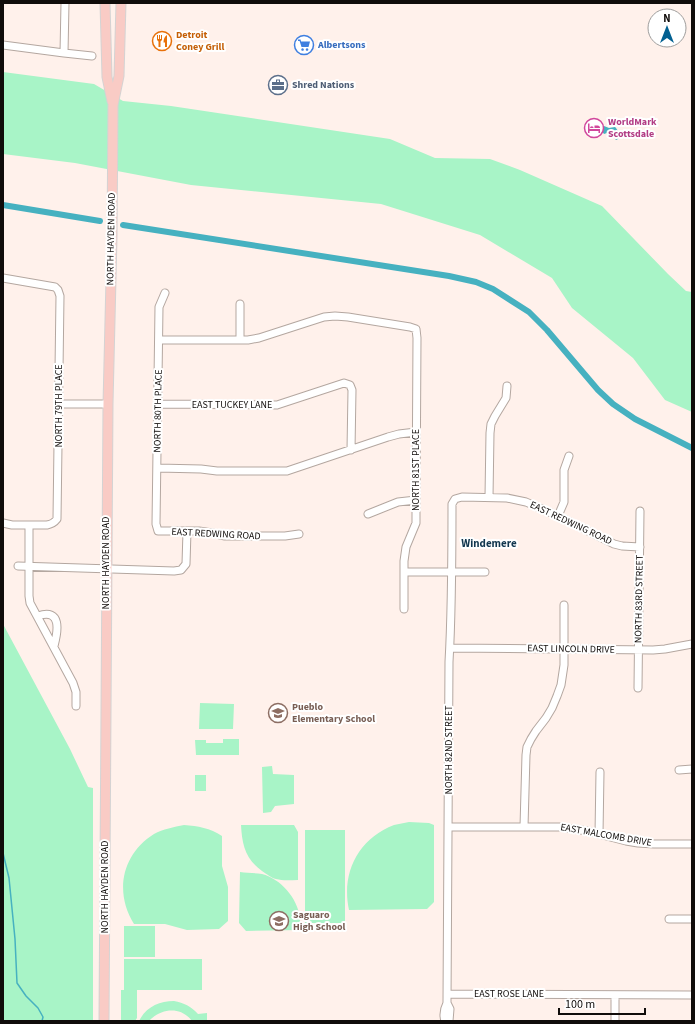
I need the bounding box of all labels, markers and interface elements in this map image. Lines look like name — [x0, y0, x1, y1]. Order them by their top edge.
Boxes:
north arrow — [647, 8, 687, 48]
text: N — [663, 11, 671, 26]
place label: Detroit Coney Grill — [176, 28, 224, 54]
restaurant icon: Detroit Coney Grill — [151, 30, 173, 52]
supermarket icon: Albertsons — [293, 34, 315, 56]
place label: Albertsons — [317, 38, 366, 52]
office icon: Shred Nations — [267, 74, 289, 96]
place label: Shred Nations — [292, 78, 355, 92]
place label: WorldMark Scottsdale — [608, 115, 657, 141]
hotel icon: WorldMark Scottsdale — [583, 117, 605, 139]
street label: NORTH HAYDEN ROAD — [103, 192, 119, 286]
street label: NORTH 79TH PLACE — [52, 364, 66, 448]
street label: NORTH 80TH PLACE — [150, 369, 166, 453]
street label: EAST TUCKEY LANE — [192, 398, 272, 412]
street label: NORTH 81ST PLACE — [409, 429, 423, 511]
street label: EAST REDWING ROAD — [528, 498, 614, 548]
street label: NORTH HAYDEN ROAD — [99, 517, 113, 609]
street label: EAST REDWING ROAD — [171, 525, 261, 543]
district label: Windemere — [461, 536, 517, 551]
street label: NORTH 83RD STREET — [631, 554, 647, 643]
street label: EAST LINCOLN DRIVE — [527, 641, 615, 657]
place label: Pueblo Elementary School — [292, 700, 375, 726]
school or university icon: Pueblo Elementary School — [267, 702, 289, 724]
street label: NORTH 82ND STREET — [442, 705, 456, 795]
street label: EAST MALCOMB DRIVE — [559, 820, 653, 850]
street label: NORTH HAYDEN ROAD — [98, 841, 112, 933]
place label: Saguaro High School — [293, 908, 346, 934]
school or university icon: Saguaro High School — [268, 910, 290, 932]
street label: EAST ROSE LANE — [474, 987, 544, 1001]
scale bar — [559, 990, 645, 1016]
text: 100 m — [565, 996, 595, 1013]

